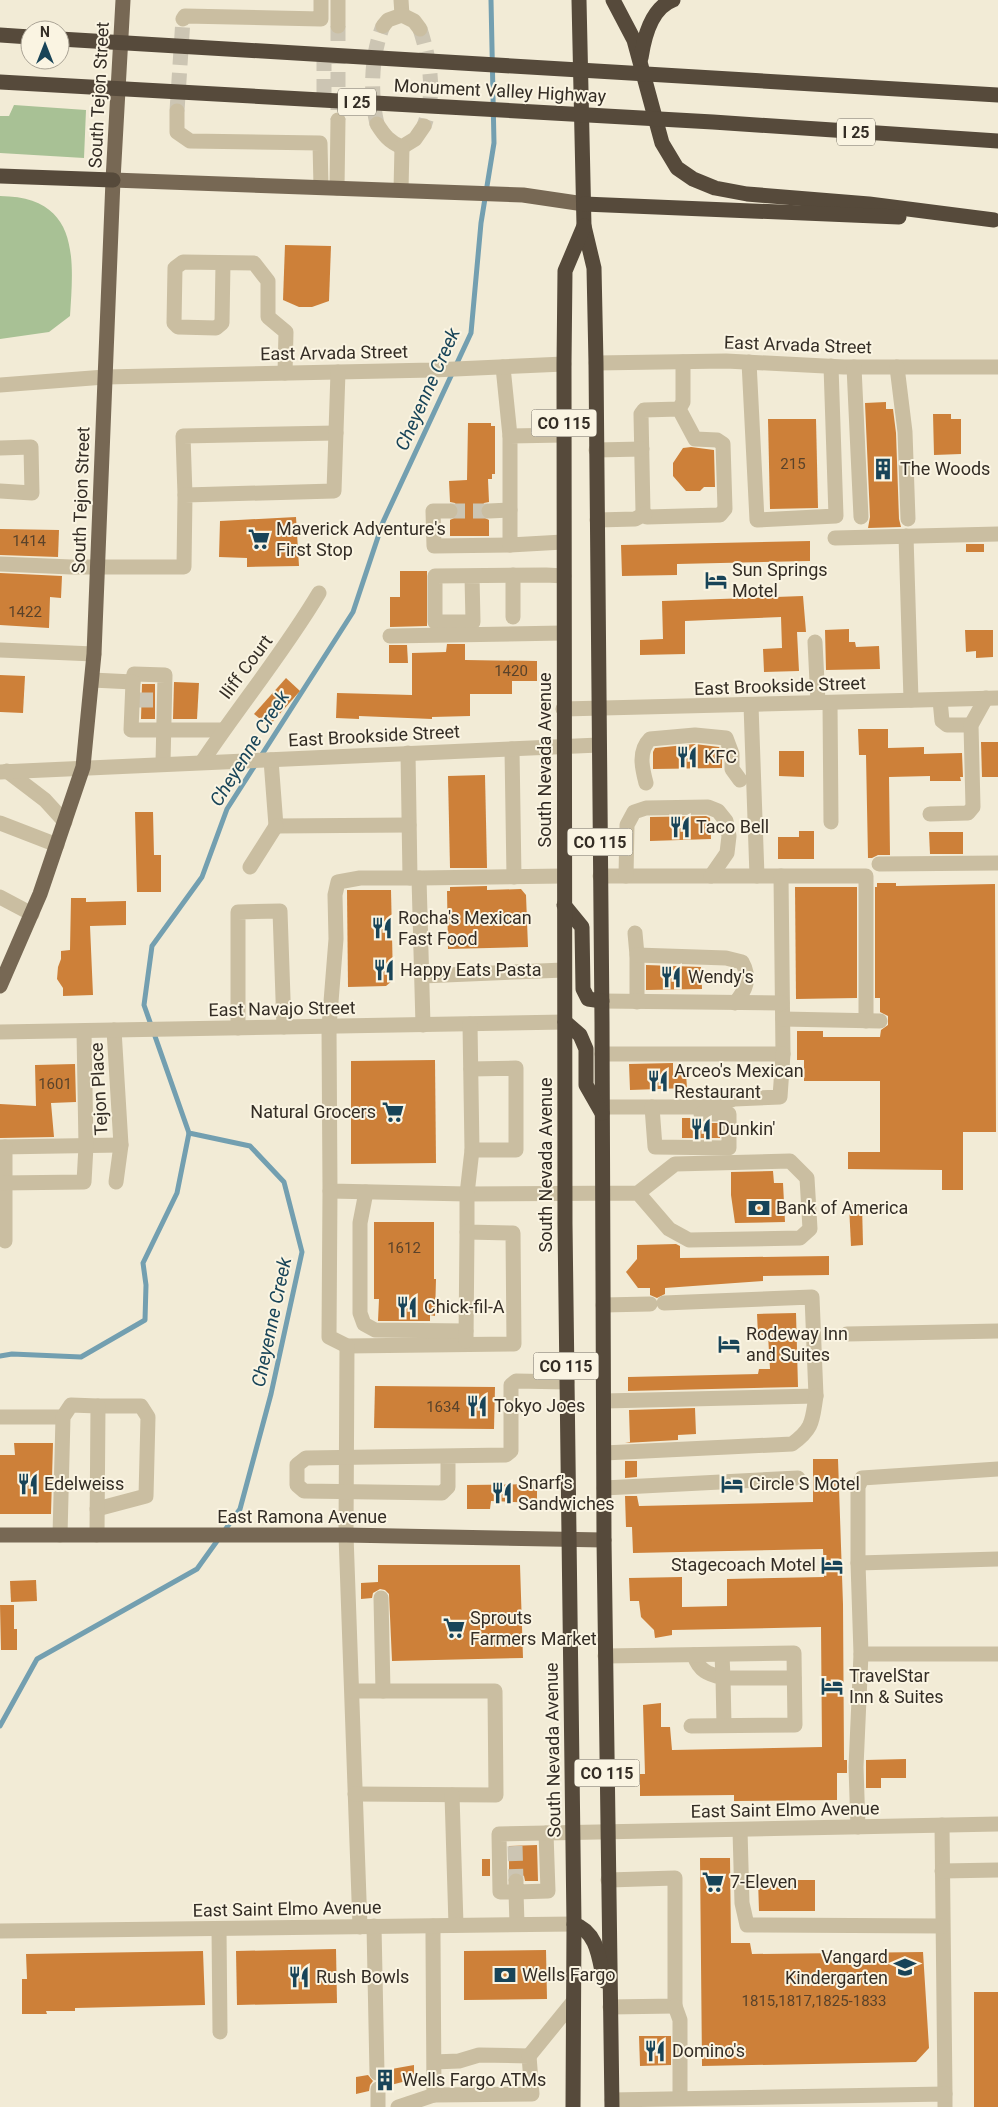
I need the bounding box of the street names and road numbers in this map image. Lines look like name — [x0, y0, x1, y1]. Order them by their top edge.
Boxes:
street label: South Tejon Street — [84, 21, 113, 169]
street label: Monument Valley Highway — [393, 74, 607, 107]
road number: I 25 — [338, 88, 376, 115]
road number: I 25 — [837, 118, 875, 146]
street label: East Arvada Street — [724, 331, 872, 358]
street label: East Arvada Street — [260, 341, 408, 364]
road number: CO 115 — [532, 409, 596, 436]
street label: South Tejon Street — [67, 426, 94, 574]
street label: Iliff Court — [215, 630, 277, 703]
street label: South Nevada Avenue — [534, 672, 555, 848]
street label: East Brookside Street — [694, 672, 866, 699]
street label: East Brookside Street — [288, 721, 460, 750]
road number: CO 115 — [568, 829, 632, 856]
street label: East Navajo Street — [208, 997, 356, 1020]
street label: Tejon Place — [86, 1042, 111, 1136]
street label: South Nevada Avenue — [535, 1077, 556, 1253]
road number: CO 115 — [534, 1352, 598, 1380]
street label: East Ramona Avenue — [217, 1506, 387, 1527]
street label: South Nevada Avenue — [540, 1662, 565, 1838]
road number: CO 115 — [574, 1760, 640, 1786]
street label: East Saint Elmo Avenue — [690, 1797, 880, 1822]
street label: East Saint Elmo Avenue — [192, 1896, 382, 1921]

